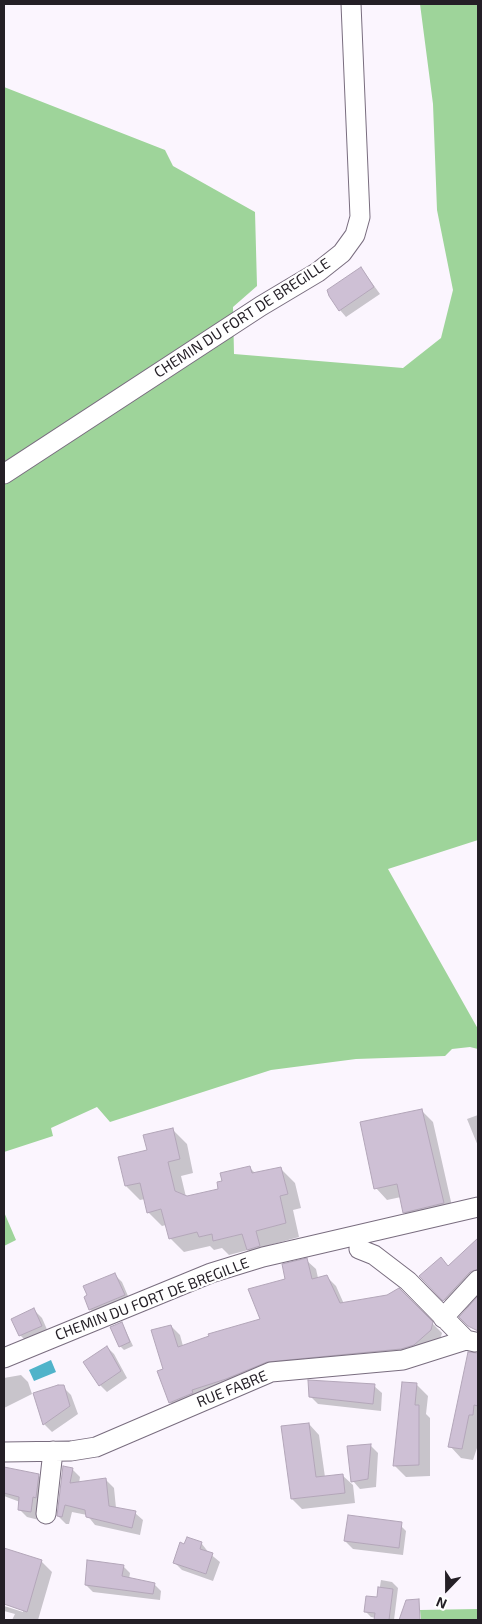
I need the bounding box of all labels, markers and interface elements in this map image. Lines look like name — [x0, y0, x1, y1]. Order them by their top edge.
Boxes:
street label: CHEMIN DU FORT DE BREGILLE — [151, 254, 333, 382]
street label: CHEMIN DU FORT DE BREGILLE — [53, 1254, 251, 1344]
street label: RUE FABRE — [194, 1367, 270, 1411]
north arrow — [422, 1564, 472, 1614]
text: N — [433, 1594, 449, 1613]

